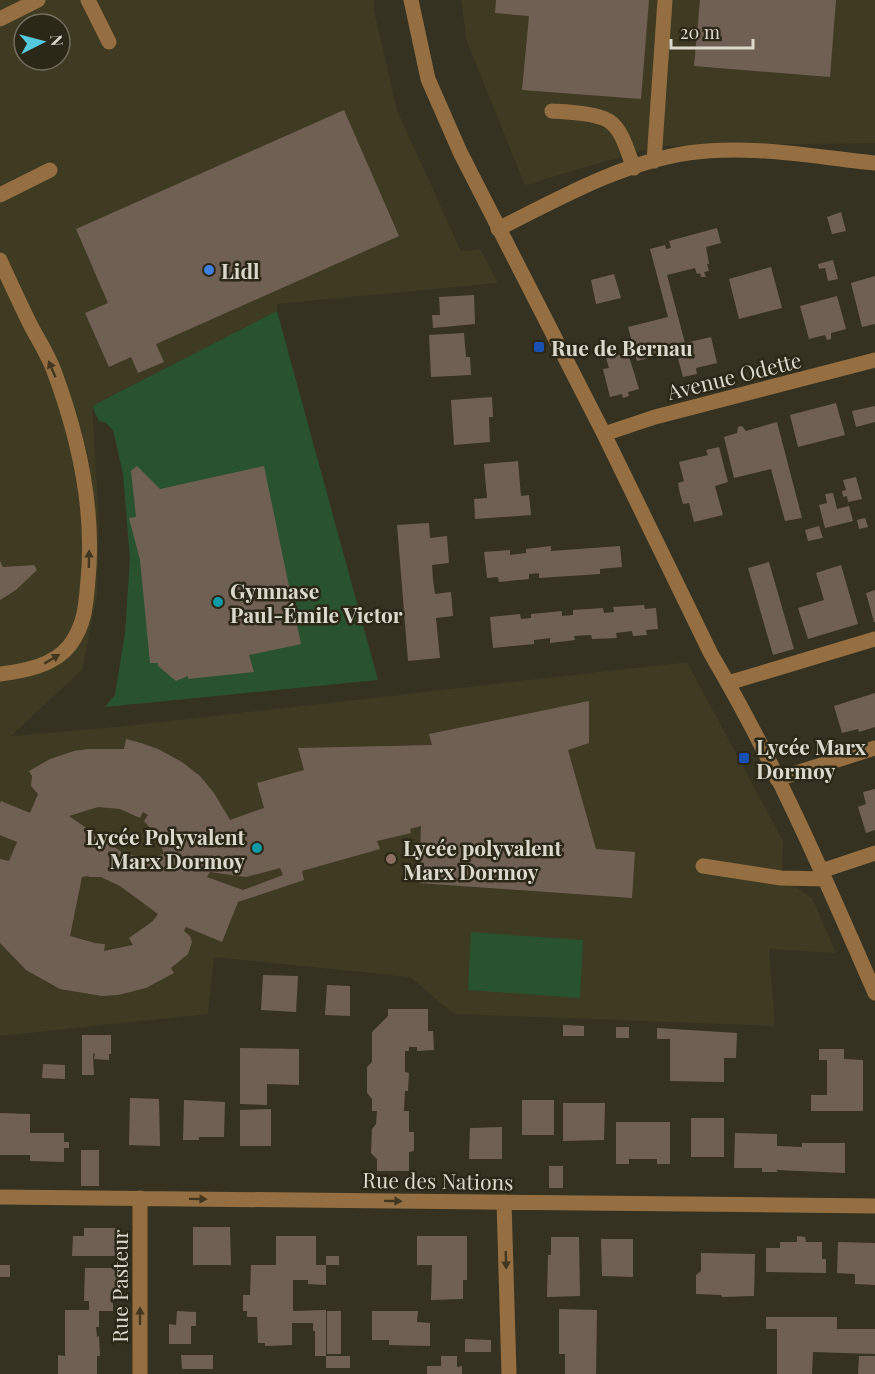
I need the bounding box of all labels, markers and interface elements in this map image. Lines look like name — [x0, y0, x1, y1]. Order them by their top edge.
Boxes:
north arrow — [12, 12, 72, 72]
scale bar — [671, 12, 754, 50]
text: 20 m — [680, 20, 720, 44]
text: N — [46, 34, 69, 48]
place label: Lidl — [221, 256, 260, 284]
marker: Lidl — [202, 263, 216, 277]
place label: Rue de Bernau — [551, 333, 693, 361]
marker: Rue de Bernau — [532, 340, 546, 354]
street label: Avenue Odette — [663, 345, 804, 405]
one-way arrow — [47, 360, 56, 378]
one-way arrow — [84, 549, 94, 568]
place label: Gymnase Paul-Émile Victor — [230, 576, 403, 628]
marker: Gymnase Paul-Émile Victor — [211, 595, 225, 609]
one-way arrow — [44, 654, 60, 665]
place label: Lycée Marx Dormoy — [756, 732, 867, 784]
marker: Lycée Marx Dormoy — [737, 751, 751, 765]
place label: Lycée Polyvalent Marx Dormoy — [86, 822, 246, 874]
place label: Lycée polyvalent Marx Dormoy — [403, 833, 562, 885]
marker: Lycée Polyvalent Marx Dormoy — [250, 841, 264, 855]
marker: Lycée polyvalent Marx Dormoy — [384, 852, 398, 866]
street label: Rue des Nations — [362, 1165, 514, 1195]
one-way arrow — [189, 1194, 208, 1204]
one-way arrow — [384, 1196, 403, 1206]
street label: Rue Pasteur — [105, 1229, 133, 1343]
one-way arrow — [501, 1251, 510, 1270]
one-way arrow — [135, 1306, 145, 1325]

